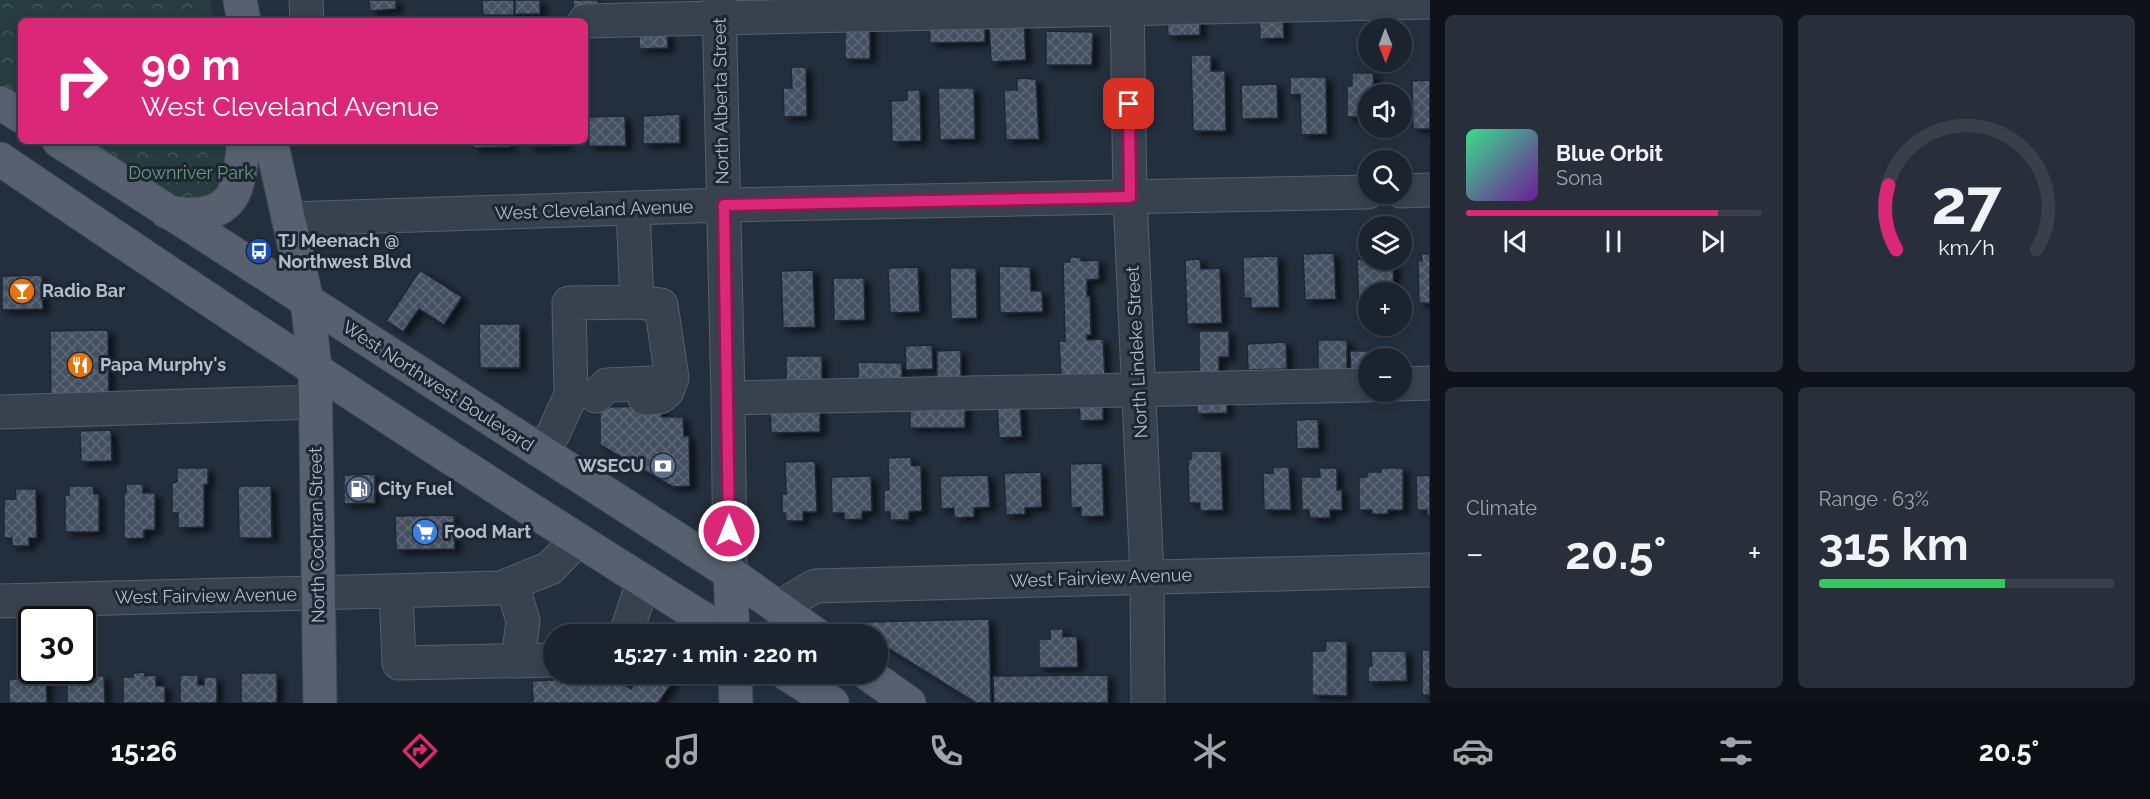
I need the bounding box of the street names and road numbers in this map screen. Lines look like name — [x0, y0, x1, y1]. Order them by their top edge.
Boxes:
street label: North Alberta Street — [709, 17, 732, 185]
street label: West Cleveland Avenue — [494, 196, 694, 223]
street label: North Lindeke Street — [1121, 265, 1152, 439]
street label: West Northwest Boulevard — [339, 316, 538, 455]
street label: North Cochran Street — [304, 447, 329, 623]
street label: West Fairview Avenue — [1010, 564, 1193, 591]
street label: West Fairview Avenue — [115, 583, 298, 608]

